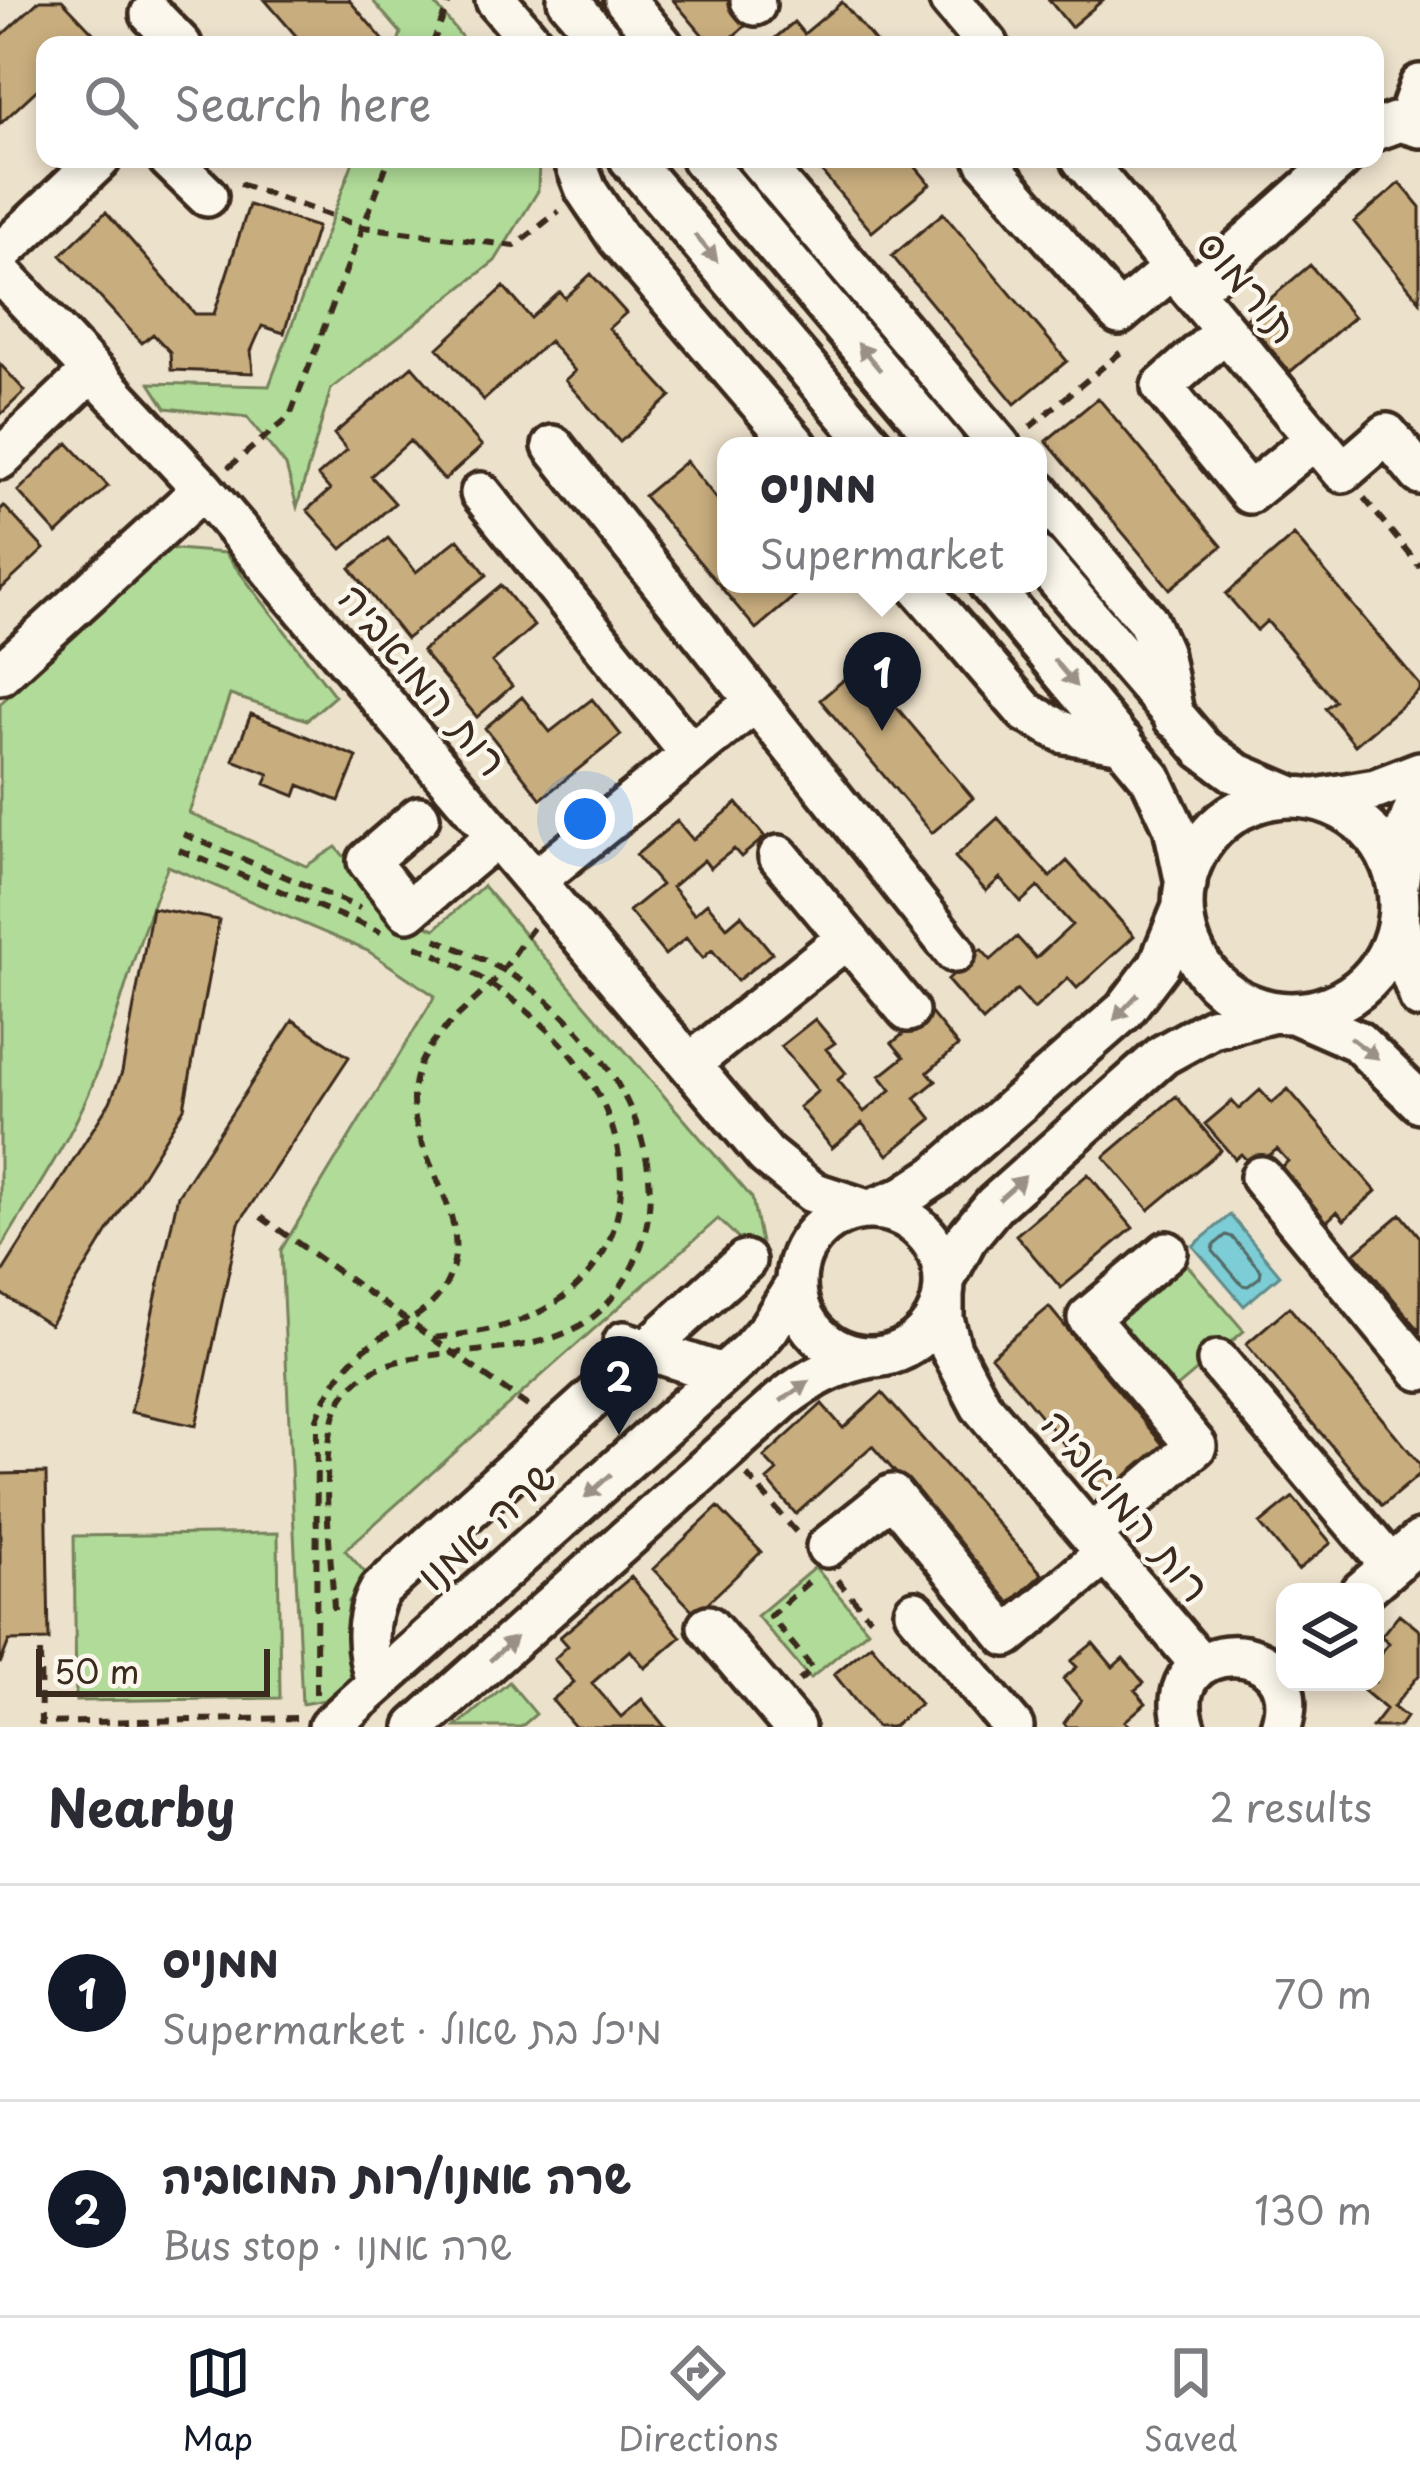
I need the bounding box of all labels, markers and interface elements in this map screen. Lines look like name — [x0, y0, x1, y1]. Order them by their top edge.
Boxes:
search box — [36, 36, 1384, 168]
text: Search here — [174, 68, 431, 136]
icon: search — [78, 69, 144, 135]
street label: תורמוס — [1183, 214, 1317, 356]
one-way arrow — [692, 233, 718, 263]
one-way arrow — [856, 342, 883, 372]
popup — [717, 437, 1047, 593]
text: ממניס — [760, 449, 877, 517]
text: Supermarket — [760, 523, 1004, 582]
street label: רות המואביה — [325, 567, 525, 789]
pin: 1 — [843, 632, 921, 731]
one-way arrow — [1051, 658, 1077, 688]
your location — [555, 789, 615, 849]
one-way arrow — [1113, 992, 1140, 1021]
one-way arrow — [1348, 1035, 1379, 1059]
one-way arrow — [998, 1175, 1027, 1202]
pin: 2 — [580, 1336, 658, 1435]
one-way arrow — [779, 1380, 811, 1403]
street label: רות המואביה — [1028, 1393, 1228, 1615]
street label: שרה אמנו — [400, 1444, 568, 1604]
one-way arrow — [583, 1472, 613, 1499]
map controls — [1276, 1583, 1384, 1691]
button: layers — [1276, 1583, 1384, 1691]
one-way arrow — [488, 1636, 518, 1663]
scale bar — [36, 1643, 270, 1696]
text: 50 m — [54, 1645, 140, 1695]
text: Nearby — [48, 1767, 235, 1844]
text: 2 results — [1210, 1776, 1372, 1835]
text: ממניס — [162, 1924, 279, 1992]
text: 1 — [78, 1963, 96, 2022]
text: 70 m — [1274, 1963, 1372, 2022]
text: Supermarket · מיכל בת שאול — [162, 1998, 662, 2057]
text: שרה אמנו/רות המואביה — [162, 2140, 632, 2208]
text: 2 — [73, 2179, 101, 2238]
text: 130 m — [1254, 2179, 1372, 2238]
text: Bus stop · שרה אמנו — [162, 2214, 512, 2273]
tab: Map — [183, 2340, 253, 2462]
tab: Directions — [618, 2340, 779, 2462]
tab: Saved — [1144, 2340, 1237, 2462]

